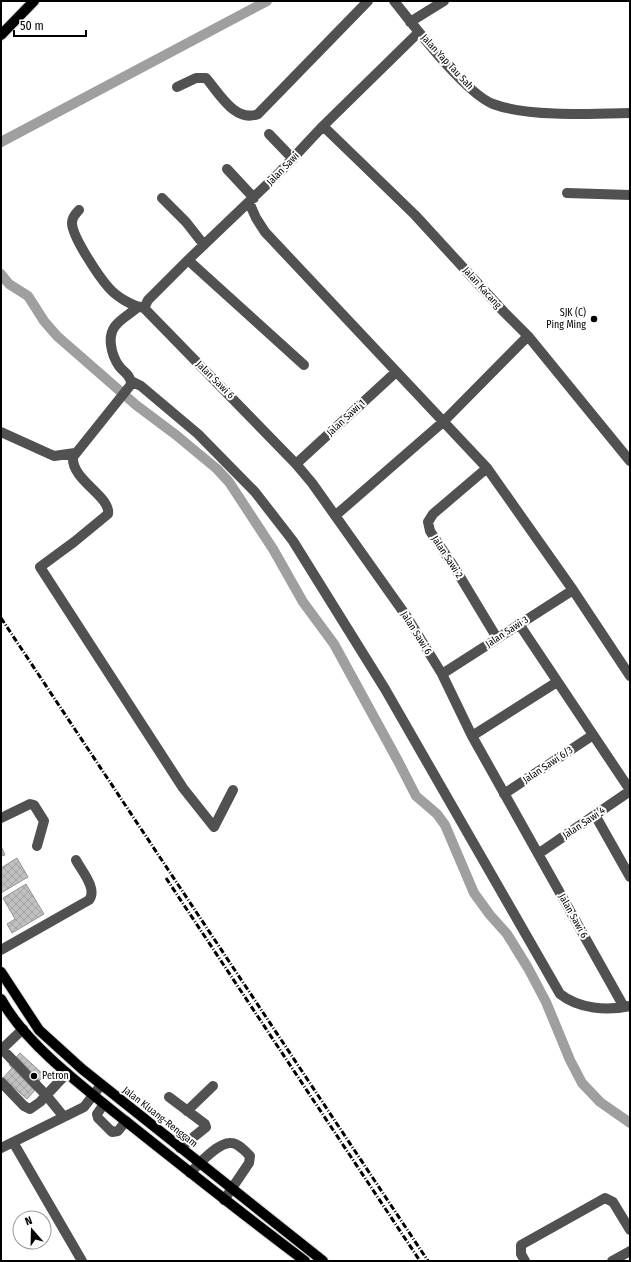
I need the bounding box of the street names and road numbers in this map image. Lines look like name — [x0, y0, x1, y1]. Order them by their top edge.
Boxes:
street label: Jalan Yap Tau Sah — [418, 32, 476, 92]
street label: Jalan Sawi — [264, 150, 302, 188]
street label: Jalan Kacang — [460, 265, 504, 311]
street label: Jalan Sawi 6 — [193, 358, 237, 402]
street label: Jalan Sawi 1 — [324, 397, 368, 439]
street label: Jalan Sawi 2 — [429, 533, 466, 581]
street label: Jalan Sawi 6 — [398, 609, 434, 657]
street label: Jalan Sawi 3 — [483, 614, 531, 650]
street label: Jalan Sawi 6/3 — [521, 744, 576, 786]
street label: Jalan Sawi 4 — [560, 804, 608, 842]
street label: Jalan Sawi 6 — [556, 892, 590, 940]
street label: Jalan Kluang-Renggam — [120, 1084, 200, 1150]

